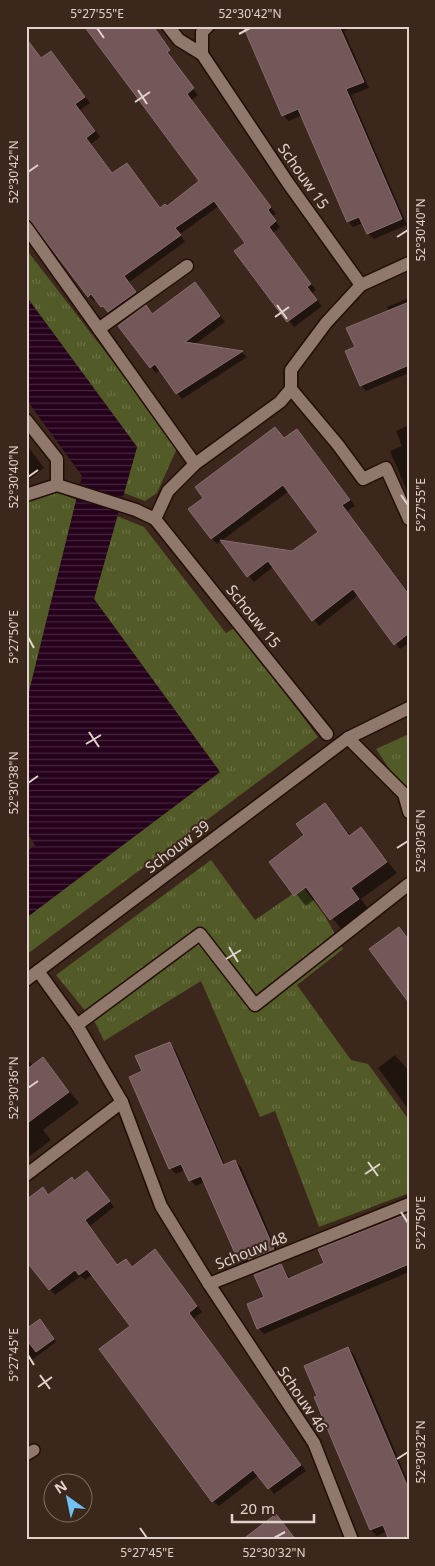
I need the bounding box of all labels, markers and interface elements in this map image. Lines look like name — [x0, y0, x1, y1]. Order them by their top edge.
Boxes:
text: 5°27'55"E — [70, 5, 124, 22]
text: 52°30'42"N — [218, 5, 282, 22]
street label: Schouw 15 — [274, 139, 334, 213]
text: 52°30'42"N — [5, 140, 22, 204]
text: 52°30'40"N — [412, 198, 429, 262]
text: 52°30'40"N — [5, 445, 22, 509]
text: 5°27'55"E — [412, 478, 429, 532]
street label: Schouw 15 — [222, 580, 286, 652]
text: 5°27'50"E — [5, 610, 22, 664]
text: 52°30'38"N — [5, 751, 22, 815]
text: 52°30'36"N — [412, 809, 429, 873]
street label: Schouw 39 — [141, 815, 213, 877]
text: 52°30'36"N — [5, 1056, 22, 1120]
text: 5°27'50"E — [412, 1196, 429, 1250]
street label: Schouw 48 — [212, 1227, 290, 1273]
text: 5°27'45"E — [5, 1328, 22, 1382]
street label: Schouw 46 — [273, 1362, 333, 1436]
text: 52°30'32"N — [412, 1420, 429, 1484]
north arrow — [42, 1474, 92, 1524]
text: N — [51, 1476, 71, 1498]
scale bar — [232, 1491, 315, 1523]
text: 20 m — [240, 1498, 275, 1518]
text: 5°27'45"E — [120, 1544, 174, 1561]
text: 52°30'32"N — [242, 1544, 306, 1561]

